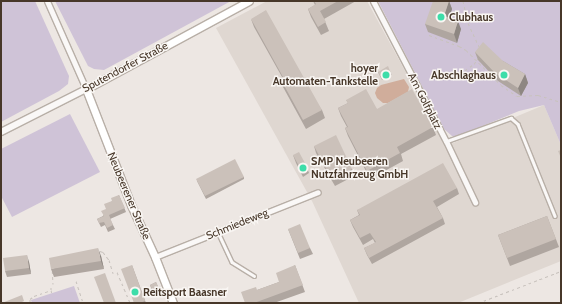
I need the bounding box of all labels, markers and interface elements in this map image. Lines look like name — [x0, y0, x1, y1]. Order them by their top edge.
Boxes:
place label: Clubhaus — [449, 10, 493, 24]
marker: Clubhaus — [436, 12, 446, 22]
street label: Sputendorfer Straße — [80, 39, 170, 95]
place label: hoyer Automaten-Tankstelle — [273, 62, 378, 88]
place label: Abschlaghaus — [431, 68, 496, 82]
marker: hoyer Automaten-Tankstelle — [381, 70, 391, 80]
marker: Abschlaghaus — [499, 70, 509, 80]
street label: Am Golfplatz — [405, 71, 445, 131]
street label: Neubeerener Straße — [105, 150, 153, 242]
place label: SMP Neubeeren Nutzfahrzeug GmbH — [311, 155, 408, 181]
marker: SMP Neubeeren Nutzfahrzeug GmbH — [298, 163, 308, 173]
street label: Schmiedeweg — [204, 206, 270, 242]
place label: Reitsport Baasner — [143, 285, 227, 299]
marker: Reitsport Baasner — [130, 287, 140, 297]

